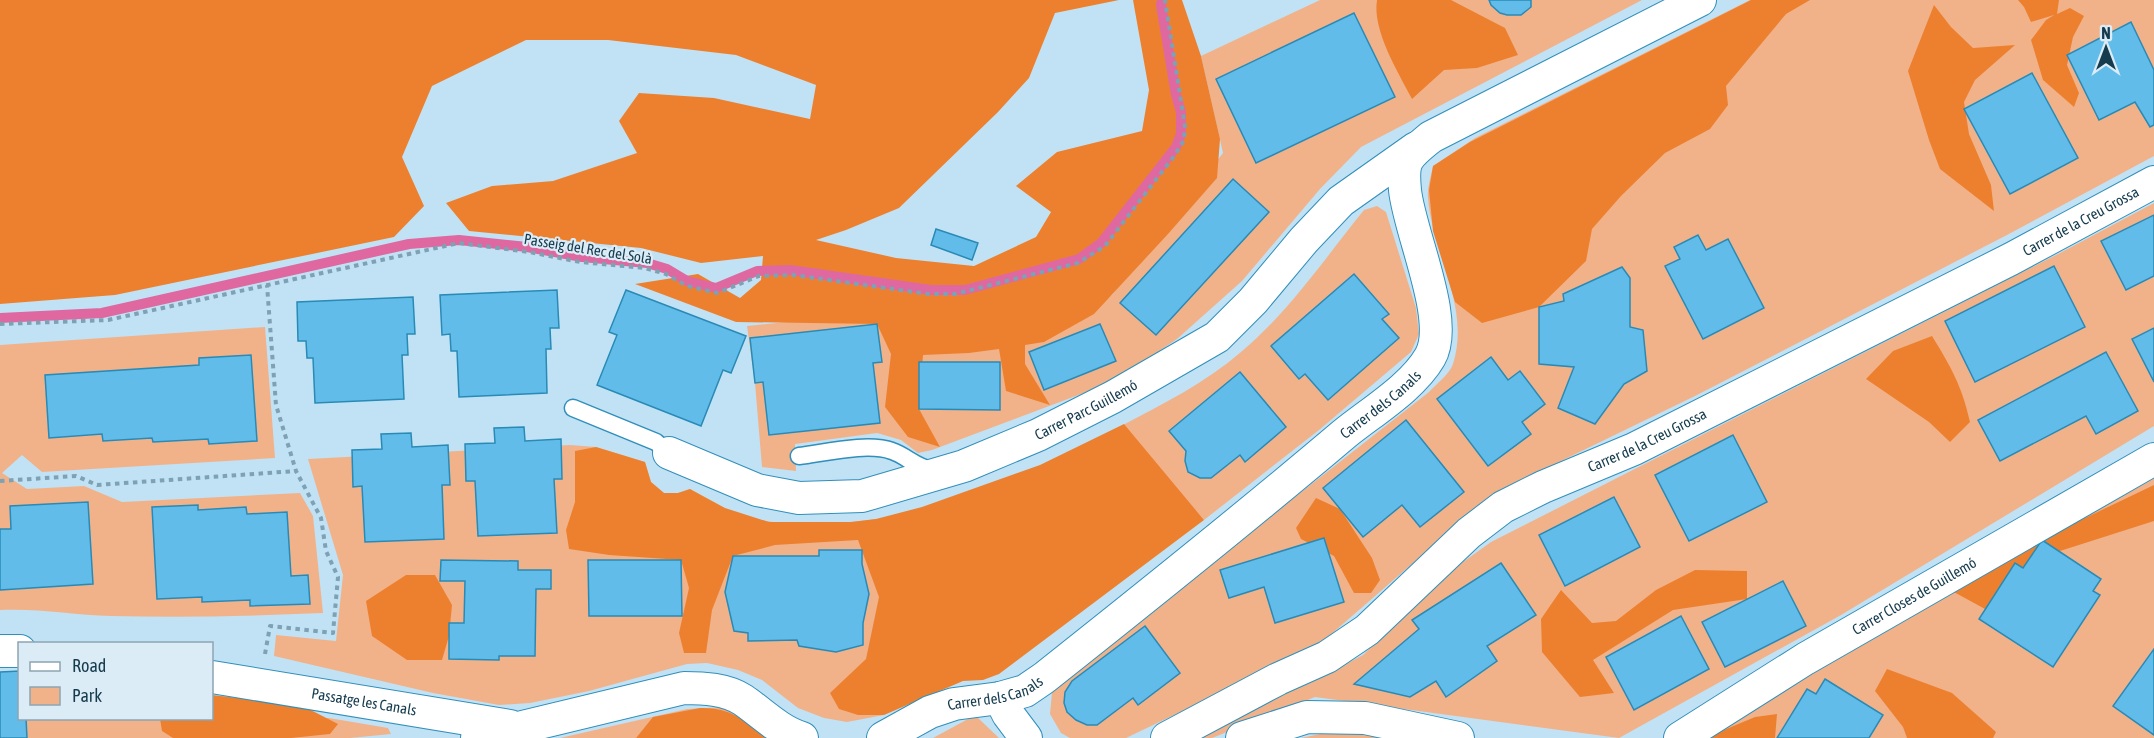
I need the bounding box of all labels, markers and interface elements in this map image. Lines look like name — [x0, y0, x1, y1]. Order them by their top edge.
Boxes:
north arrow — [2076, 18, 2136, 78]
text: N — [2101, 24, 2111, 42]
street label: Carrer de la Creu Grossa — [2020, 183, 2142, 259]
street label: Passeig del Rec del Solà — [523, 230, 653, 267]
street label: Carrer dels Canals — [1337, 367, 1424, 442]
street label: Carrer Parc Guillemó — [1032, 376, 1140, 443]
street label: Carrer de la Creu Grossa — [1585, 405, 1709, 475]
street label: Carrer Closes de Guillemó — [1849, 554, 1979, 638]
legend — [18, 642, 213, 720]
text: Road — [72, 655, 106, 676]
street label: Carrer dels Canals — [945, 672, 1046, 714]
street label: Passatge les Canals — [310, 684, 418, 719]
text: Park — [72, 685, 102, 706]

